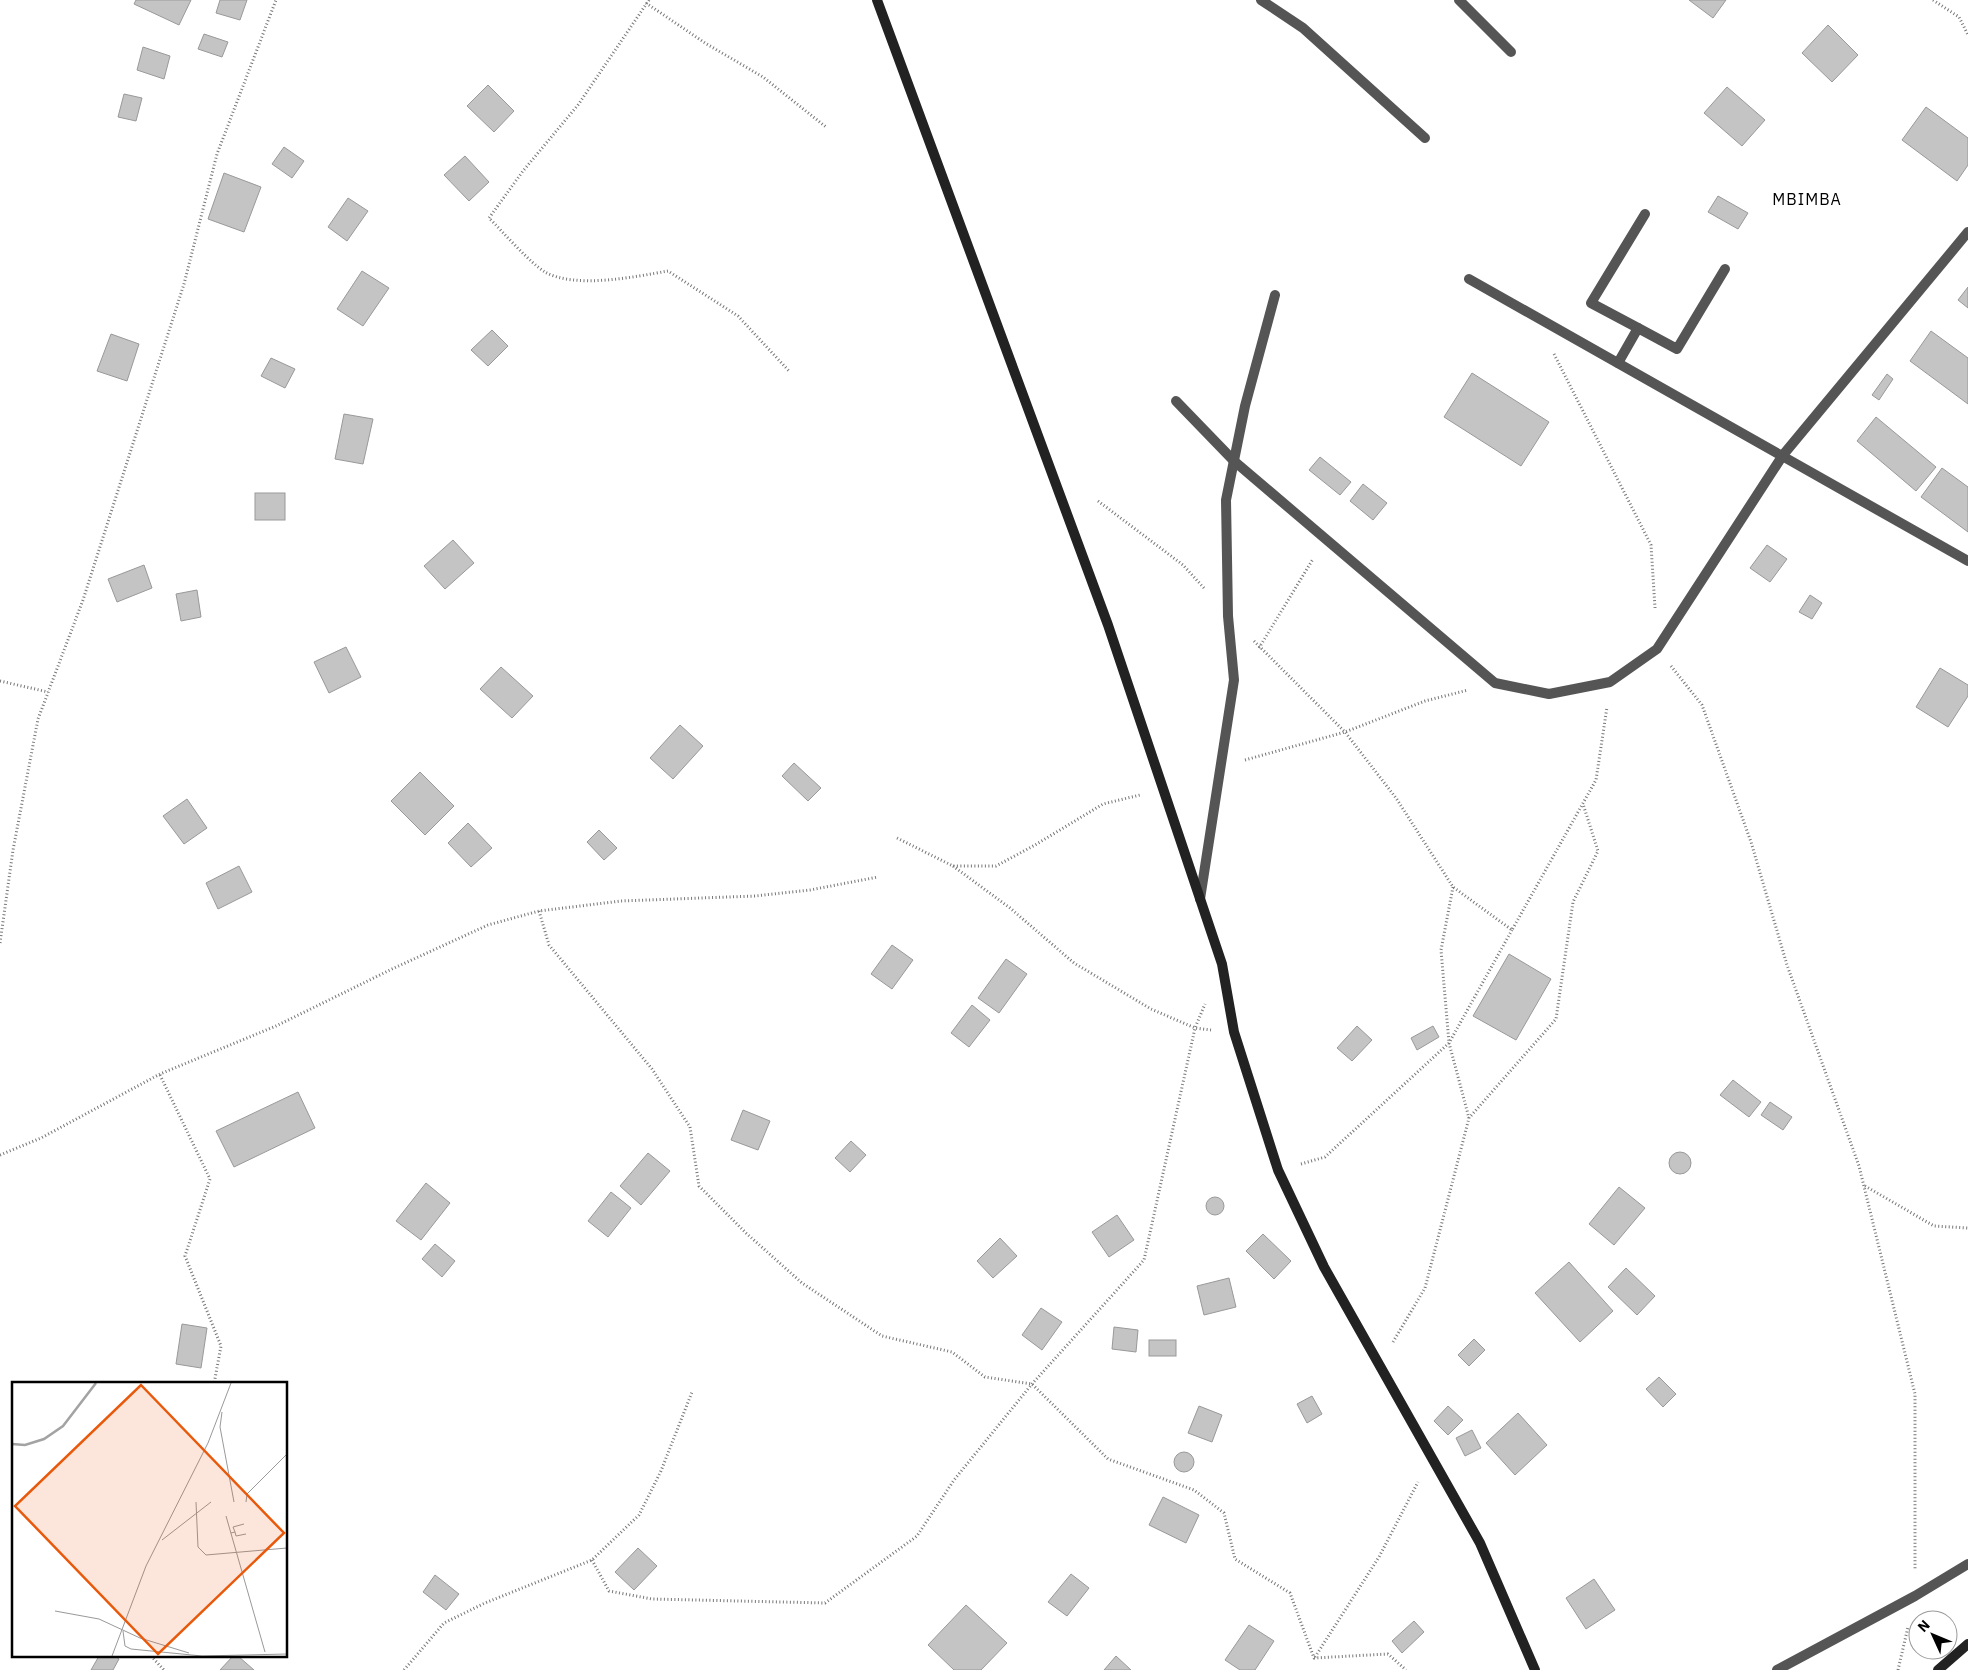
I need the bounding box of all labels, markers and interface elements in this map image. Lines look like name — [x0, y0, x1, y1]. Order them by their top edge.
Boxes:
district label: MBIMBA — [1772, 189, 1842, 209]
inset map — [12, 1382, 288, 1658]
north arrow — [1908, 1610, 1958, 1660]
text: N — [1914, 1616, 1934, 1636]

